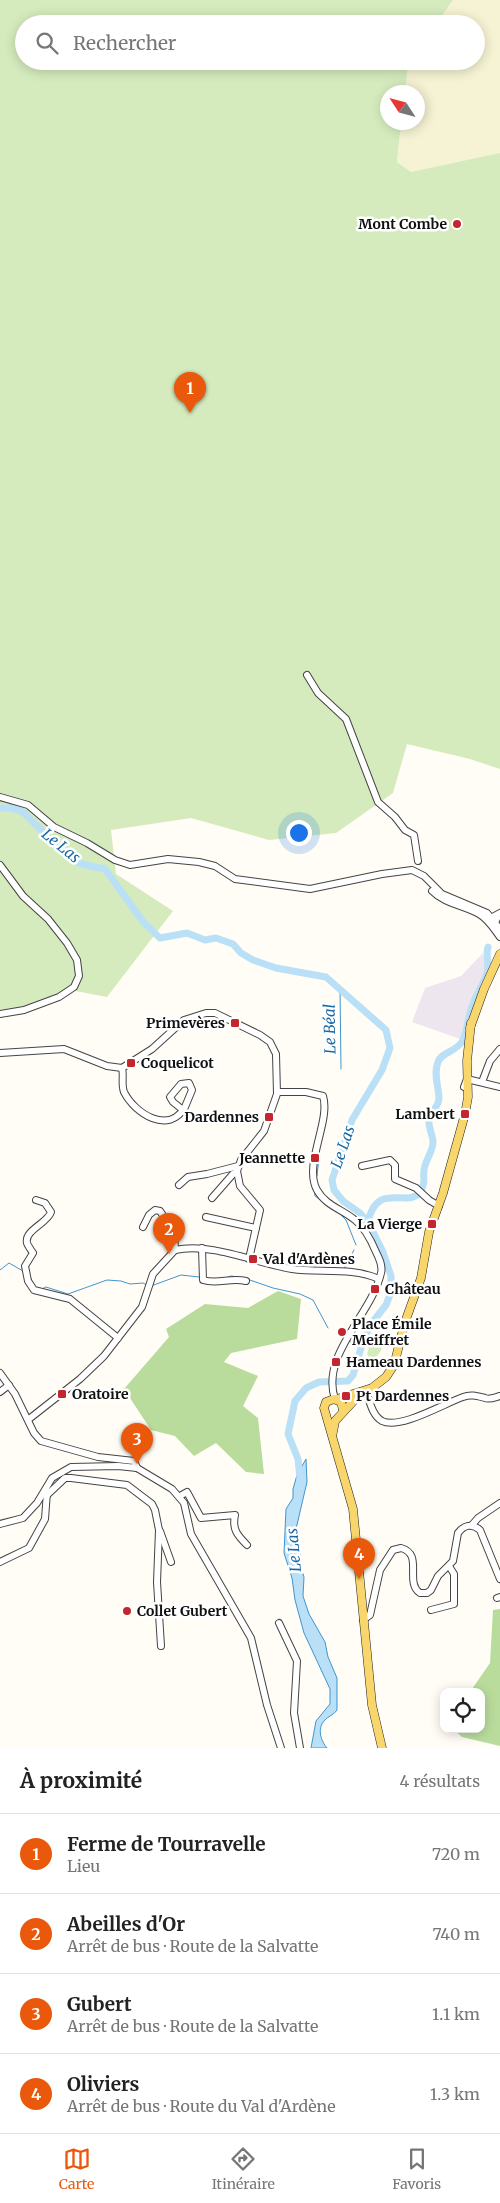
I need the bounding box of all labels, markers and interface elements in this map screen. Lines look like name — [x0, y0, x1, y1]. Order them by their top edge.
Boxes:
search box — [15, 15, 485, 70]
icon: search — [33, 29, 61, 57]
text: Rechercher — [73, 31, 176, 55]
north arrow — [380, 85, 425, 130]
place label: Mont Combe — [358, 215, 447, 233]
marker: Mont Combe — [451, 218, 463, 230]
pin: 1 — [174, 372, 206, 413]
your location — [286, 820, 312, 846]
water label: Le Las — [38, 824, 84, 867]
water label: Le Béal — [320, 1004, 339, 1054]
place label: Primevères — [146, 1014, 225, 1032]
marker: Primevères — [229, 1017, 241, 1029]
place label: Coquelicot — [141, 1054, 214, 1072]
marker: Coquelicot — [125, 1057, 137, 1069]
place label: Lambert — [395, 1105, 455, 1123]
place label: Dardennes — [184, 1108, 259, 1126]
marker: Lambert — [459, 1108, 471, 1120]
marker: Dardennes — [263, 1111, 275, 1123]
water label: Le Las — [326, 1123, 359, 1171]
place label: Jeannette — [238, 1149, 305, 1167]
marker: Jeannette — [309, 1152, 321, 1164]
pin: 2 — [153, 1213, 185, 1254]
place label: La Vierge — [357, 1215, 422, 1233]
marker: La Vierge — [426, 1218, 438, 1230]
place label: Val d'Ardènes — [262, 1250, 355, 1268]
marker: Val d'Ardènes — [247, 1253, 259, 1265]
place label: Château — [385, 1280, 441, 1298]
marker: Château — [369, 1283, 381, 1295]
place label: Place Émile Meiffret — [352, 1315, 432, 1349]
marker: Place Émile Meiffret — [336, 1326, 348, 1338]
place label: Hameau Dardennes — [346, 1353, 481, 1371]
marker: Hameau Dardennes — [330, 1356, 342, 1368]
place label: Oratoire — [72, 1385, 129, 1403]
place label: Pt Dardennes — [356, 1387, 449, 1405]
marker: Oratoire — [56, 1388, 68, 1400]
marker: Pt Dardennes — [340, 1390, 352, 1402]
pin: 3 — [121, 1423, 153, 1464]
water label: Le Las — [282, 1527, 305, 1573]
pin: 4 — [343, 1538, 375, 1579]
place label: Collet Gubert — [137, 1602, 228, 1620]
marker: Collet Gubert — [121, 1605, 133, 1617]
map controls — [440, 1688, 485, 1733]
button: locate — [440, 1688, 485, 1733]
text: À proximité — [20, 1767, 142, 1794]
text: 4 résultats — [400, 1771, 480, 1791]
text: Ferme de Tourravelle — [67, 1832, 266, 1856]
text: 1 — [32, 1844, 40, 1864]
text: 720 m — [432, 1844, 480, 1864]
text: Lieu — [67, 1856, 100, 1876]
text: Abeilles d'Or — [67, 1912, 185, 1936]
text: 2 — [31, 1924, 41, 1944]
text: 740 m — [433, 1924, 480, 1944]
text: Arrêt de bus · Route de la Salvatte — [67, 1936, 318, 1956]
text: Gubert — [67, 1992, 132, 2016]
text: 3 — [31, 2004, 41, 2024]
text: 1.1 km — [432, 2004, 480, 2024]
text: Arrêt de bus · Route de la Salvatte — [67, 2016, 318, 2036]
text: Oliviers — [67, 2072, 139, 2096]
text: 4 — [31, 2084, 41, 2104]
text: 1.3 km — [430, 2084, 480, 2104]
text: Arrêt de bus · Route du Val d'Ardène — [67, 2096, 336, 2116]
tab: Carte — [59, 2145, 94, 2193]
tab: Itinéraire — [212, 2145, 275, 2193]
tab: Favoris — [392, 2145, 441, 2193]

